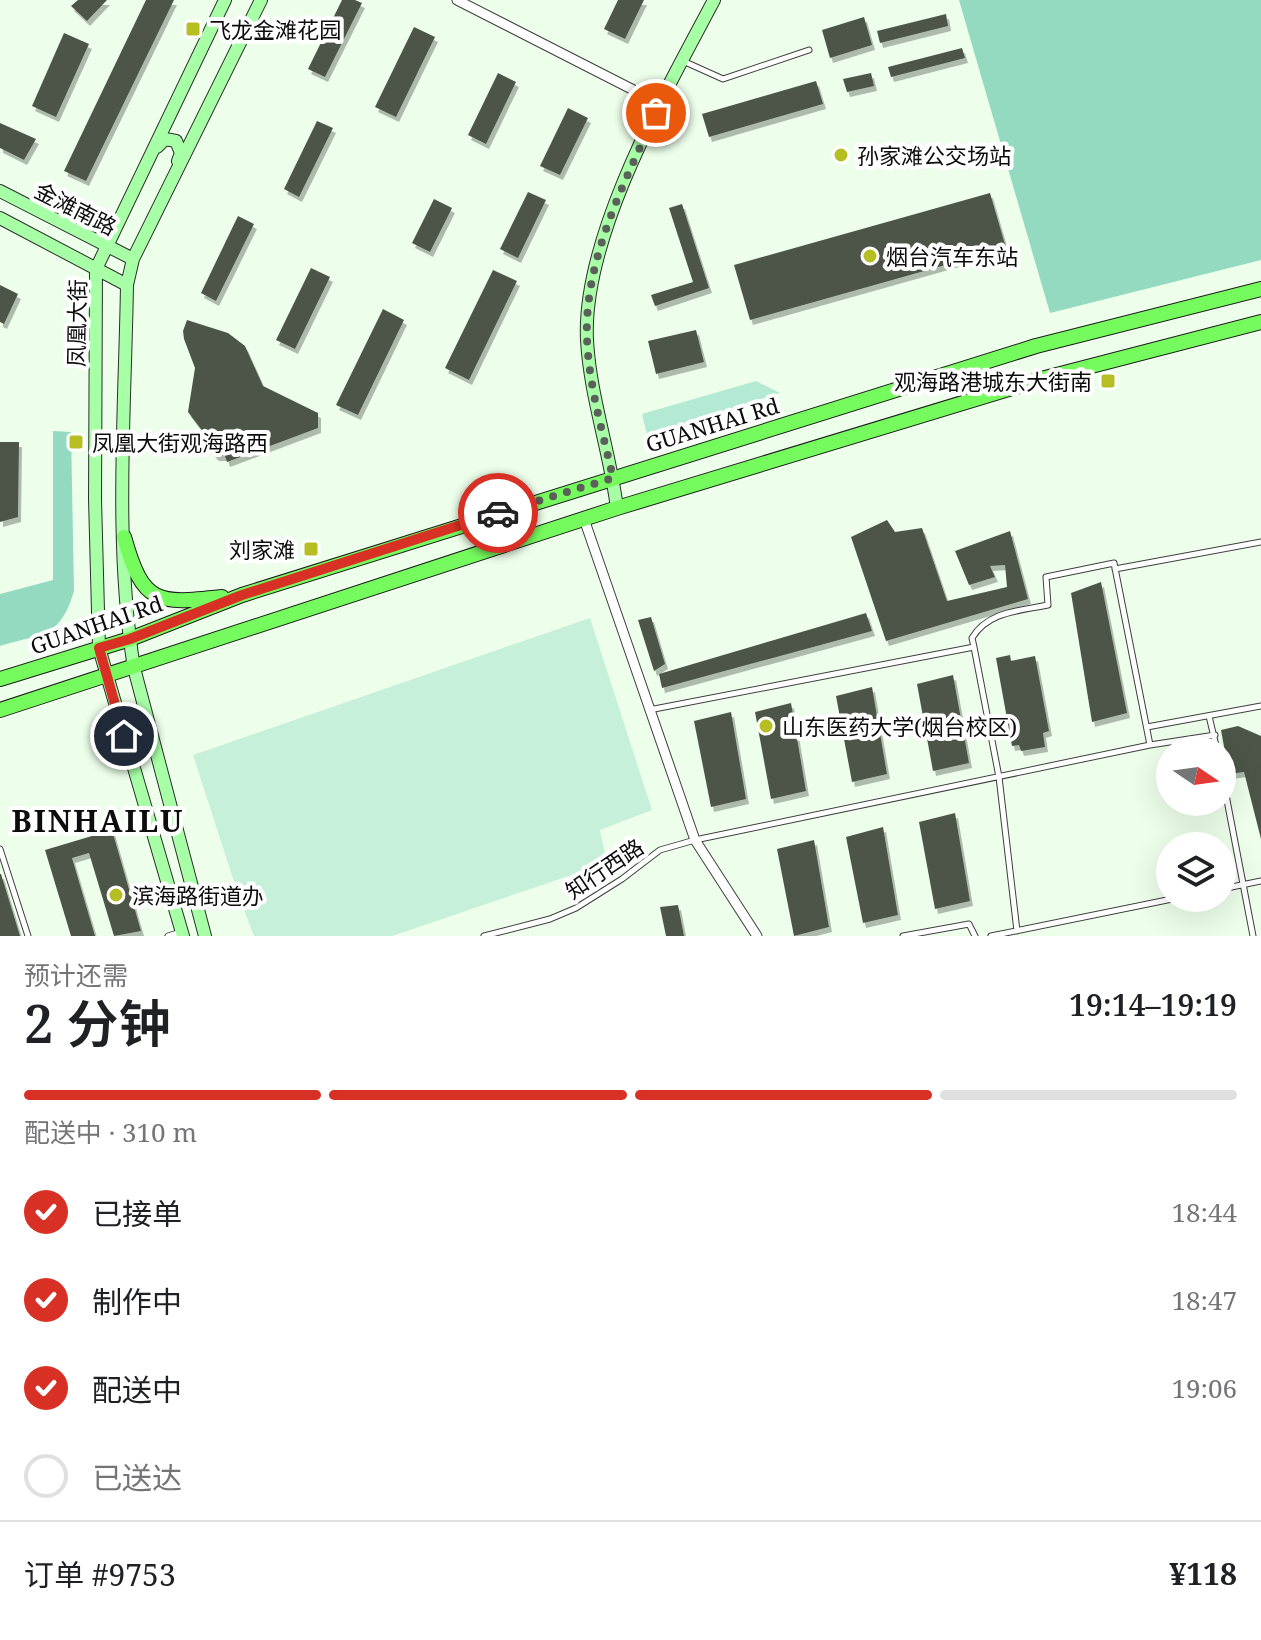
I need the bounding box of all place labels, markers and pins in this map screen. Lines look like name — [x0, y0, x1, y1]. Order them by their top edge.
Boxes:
place label: 飞龙金滩花园 — [209, 14, 341, 44]
marker: 飞龙金滩花园 — [184, 20, 202, 38]
pin — [622, 79, 690, 147]
place label: 孙家滩公交场站 — [857, 140, 1011, 170]
marker: 孙家滩公交场站 — [832, 146, 850, 164]
place label: 烟台汽车东站 — [886, 241, 1018, 271]
marker: 烟台汽车东站 — [861, 247, 879, 265]
place label: 观海路港城东大街南 — [894, 366, 1092, 396]
marker: 观海路港城东大街南 — [1099, 372, 1117, 390]
place label: 凤凰大街观海路西 — [92, 427, 268, 457]
marker: 凤凰大街观海路西 — [67, 433, 85, 451]
place label: 刘家滩 — [229, 534, 295, 564]
marker: 刘家滩 — [302, 540, 320, 558]
pin — [90, 702, 158, 770]
place label: 山东医药大学(烟台校区) — [782, 711, 1017, 741]
marker: 山东医药大学(烟台校区) — [757, 717, 775, 735]
place label: 滨海路街道办 — [132, 880, 264, 910]
marker: 滨海路街道办 — [107, 886, 125, 904]

